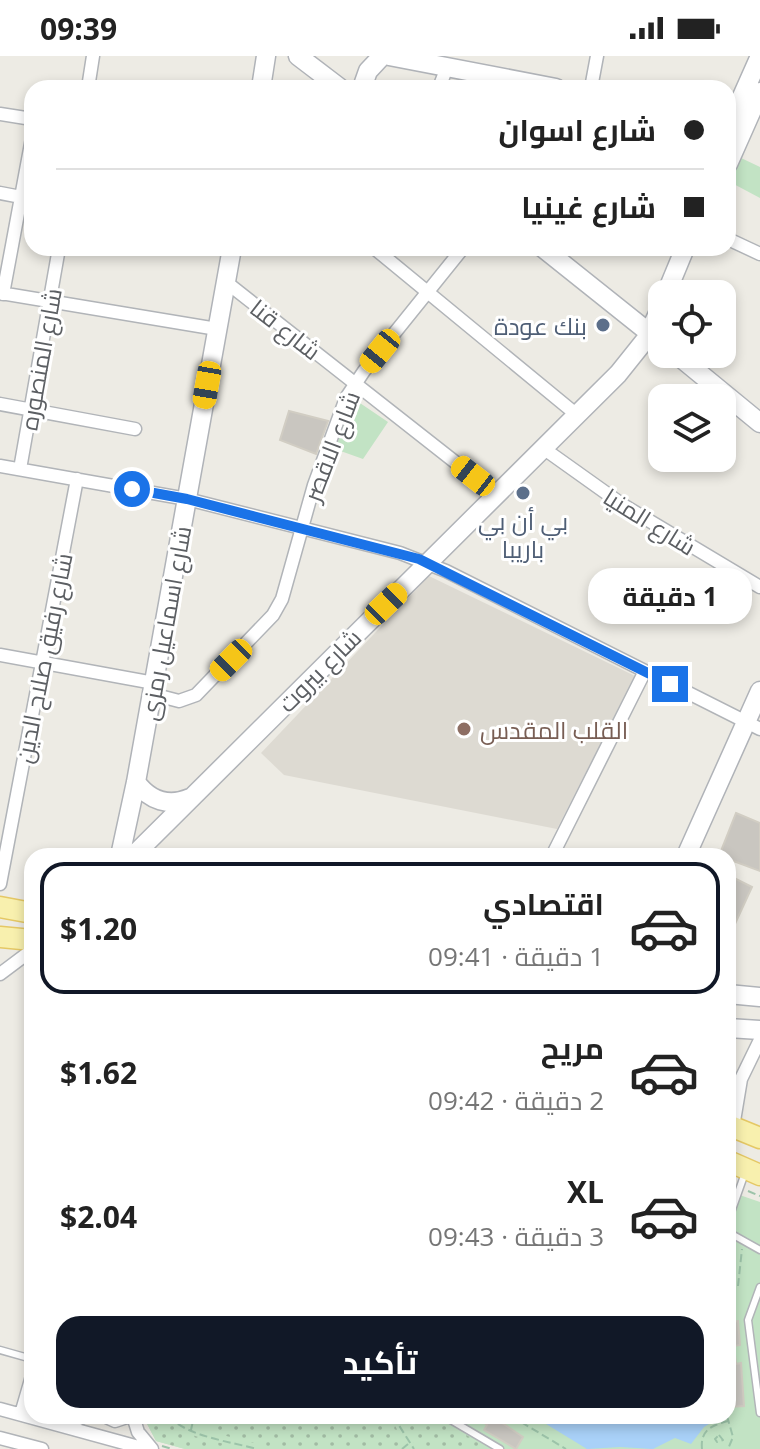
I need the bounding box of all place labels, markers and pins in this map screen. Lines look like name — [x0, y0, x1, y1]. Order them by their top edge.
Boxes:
place label: بنك عودة — [494, 309, 587, 342]
marker: بنك عودة — [594, 316, 612, 334]
marker: بي أن بي باريبا — [514, 484, 532, 502]
place label: بي أن بي باريبا — [478, 504, 568, 565]
place label: القلب المقدس — [480, 713, 628, 746]
marker: القلب المقدس — [455, 720, 473, 738]

